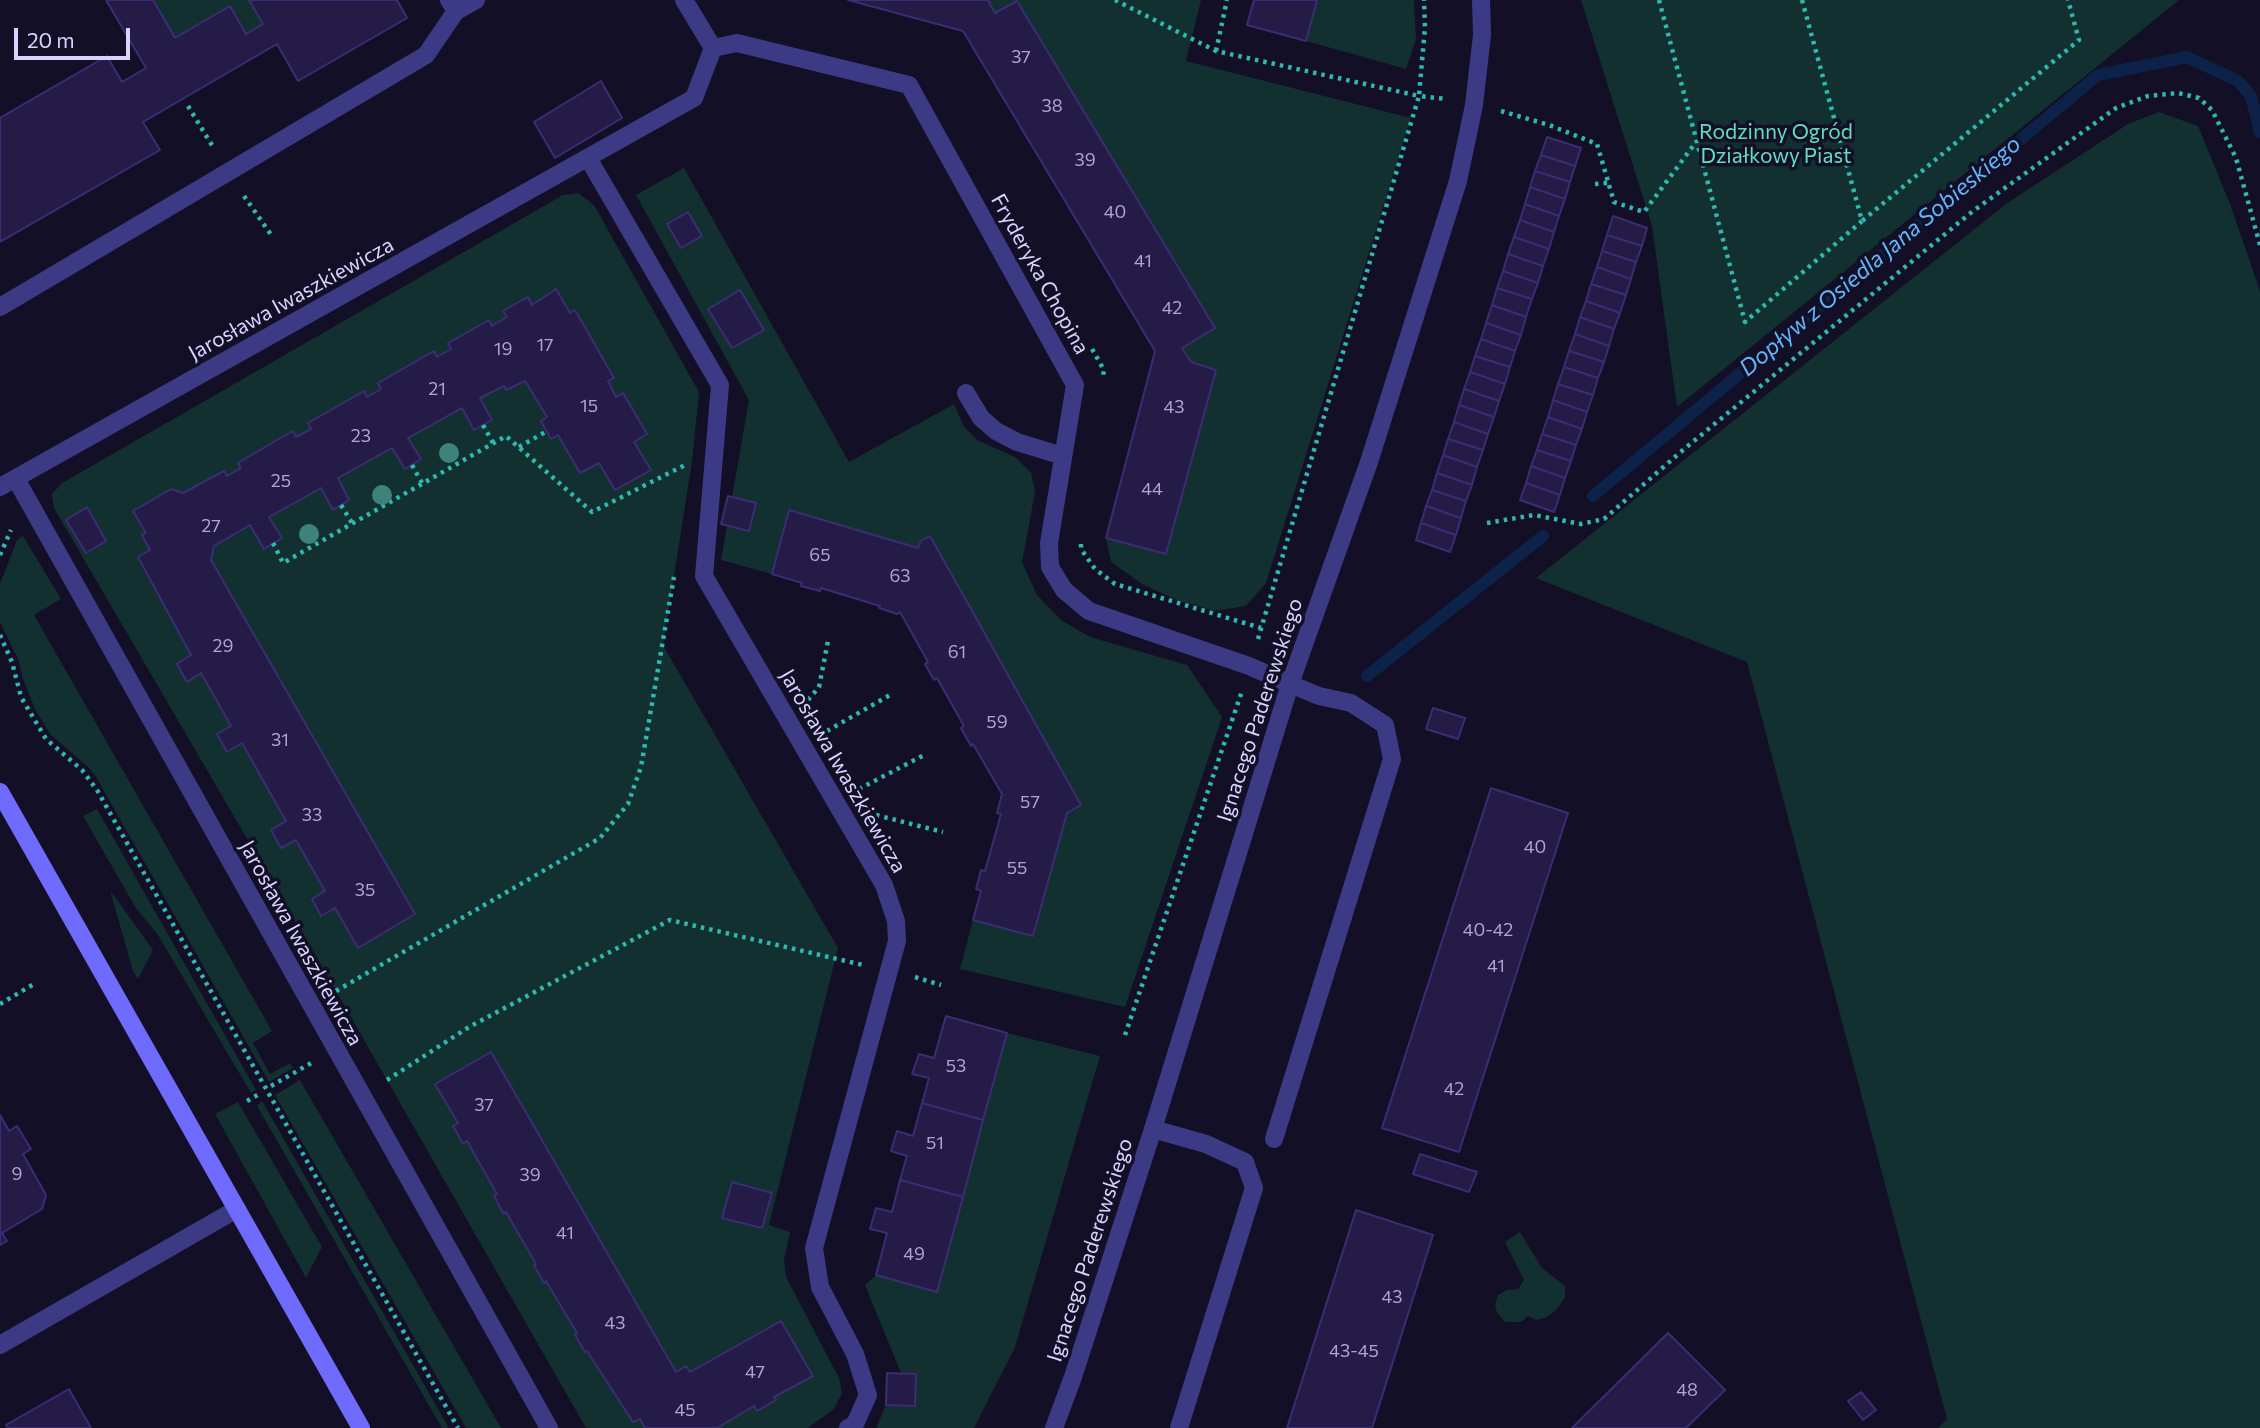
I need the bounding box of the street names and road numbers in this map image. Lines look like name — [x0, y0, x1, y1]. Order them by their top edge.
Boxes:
street label: Fryderyka Chopina — [985, 189, 1095, 359]
street label: Jarosława Iwaszkiewicza — [184, 232, 398, 366]
street label: Ignacego Paderewskiego — [1212, 595, 1308, 825]
street label: Jarosława Iwaszkiewicza — [774, 665, 912, 877]
street label: Jarosława Iwaszkiewicza — [234, 836, 368, 1050]
street label: Ignacego Paderewskiego — [1042, 1135, 1138, 1365]

